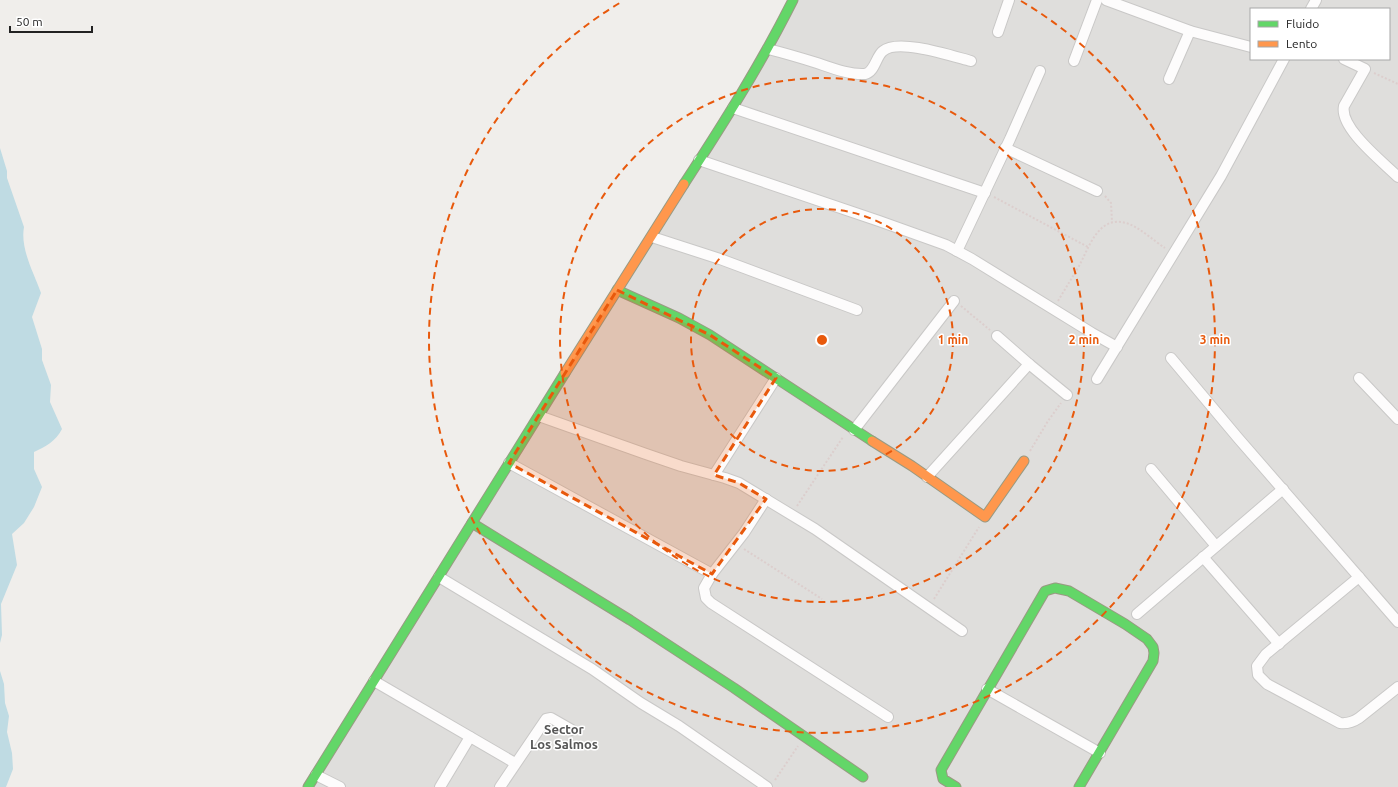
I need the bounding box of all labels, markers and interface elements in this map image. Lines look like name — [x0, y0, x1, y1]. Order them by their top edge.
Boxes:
scale bar — [10, 8, 92, 34]
legend — [1250, 8, 1390, 60]
text: 50 m — [16, 15, 43, 28]
text: Fluido — [1286, 17, 1319, 30]
text: Lento — [1286, 37, 1317, 50]
centre of rings — [815, 333, 829, 347]
text: 1 min — [938, 333, 968, 346]
text: 2 min — [1069, 333, 1099, 346]
text: 3 min — [1200, 333, 1230, 346]
district label: Sector Los Salmos — [530, 722, 598, 751]

